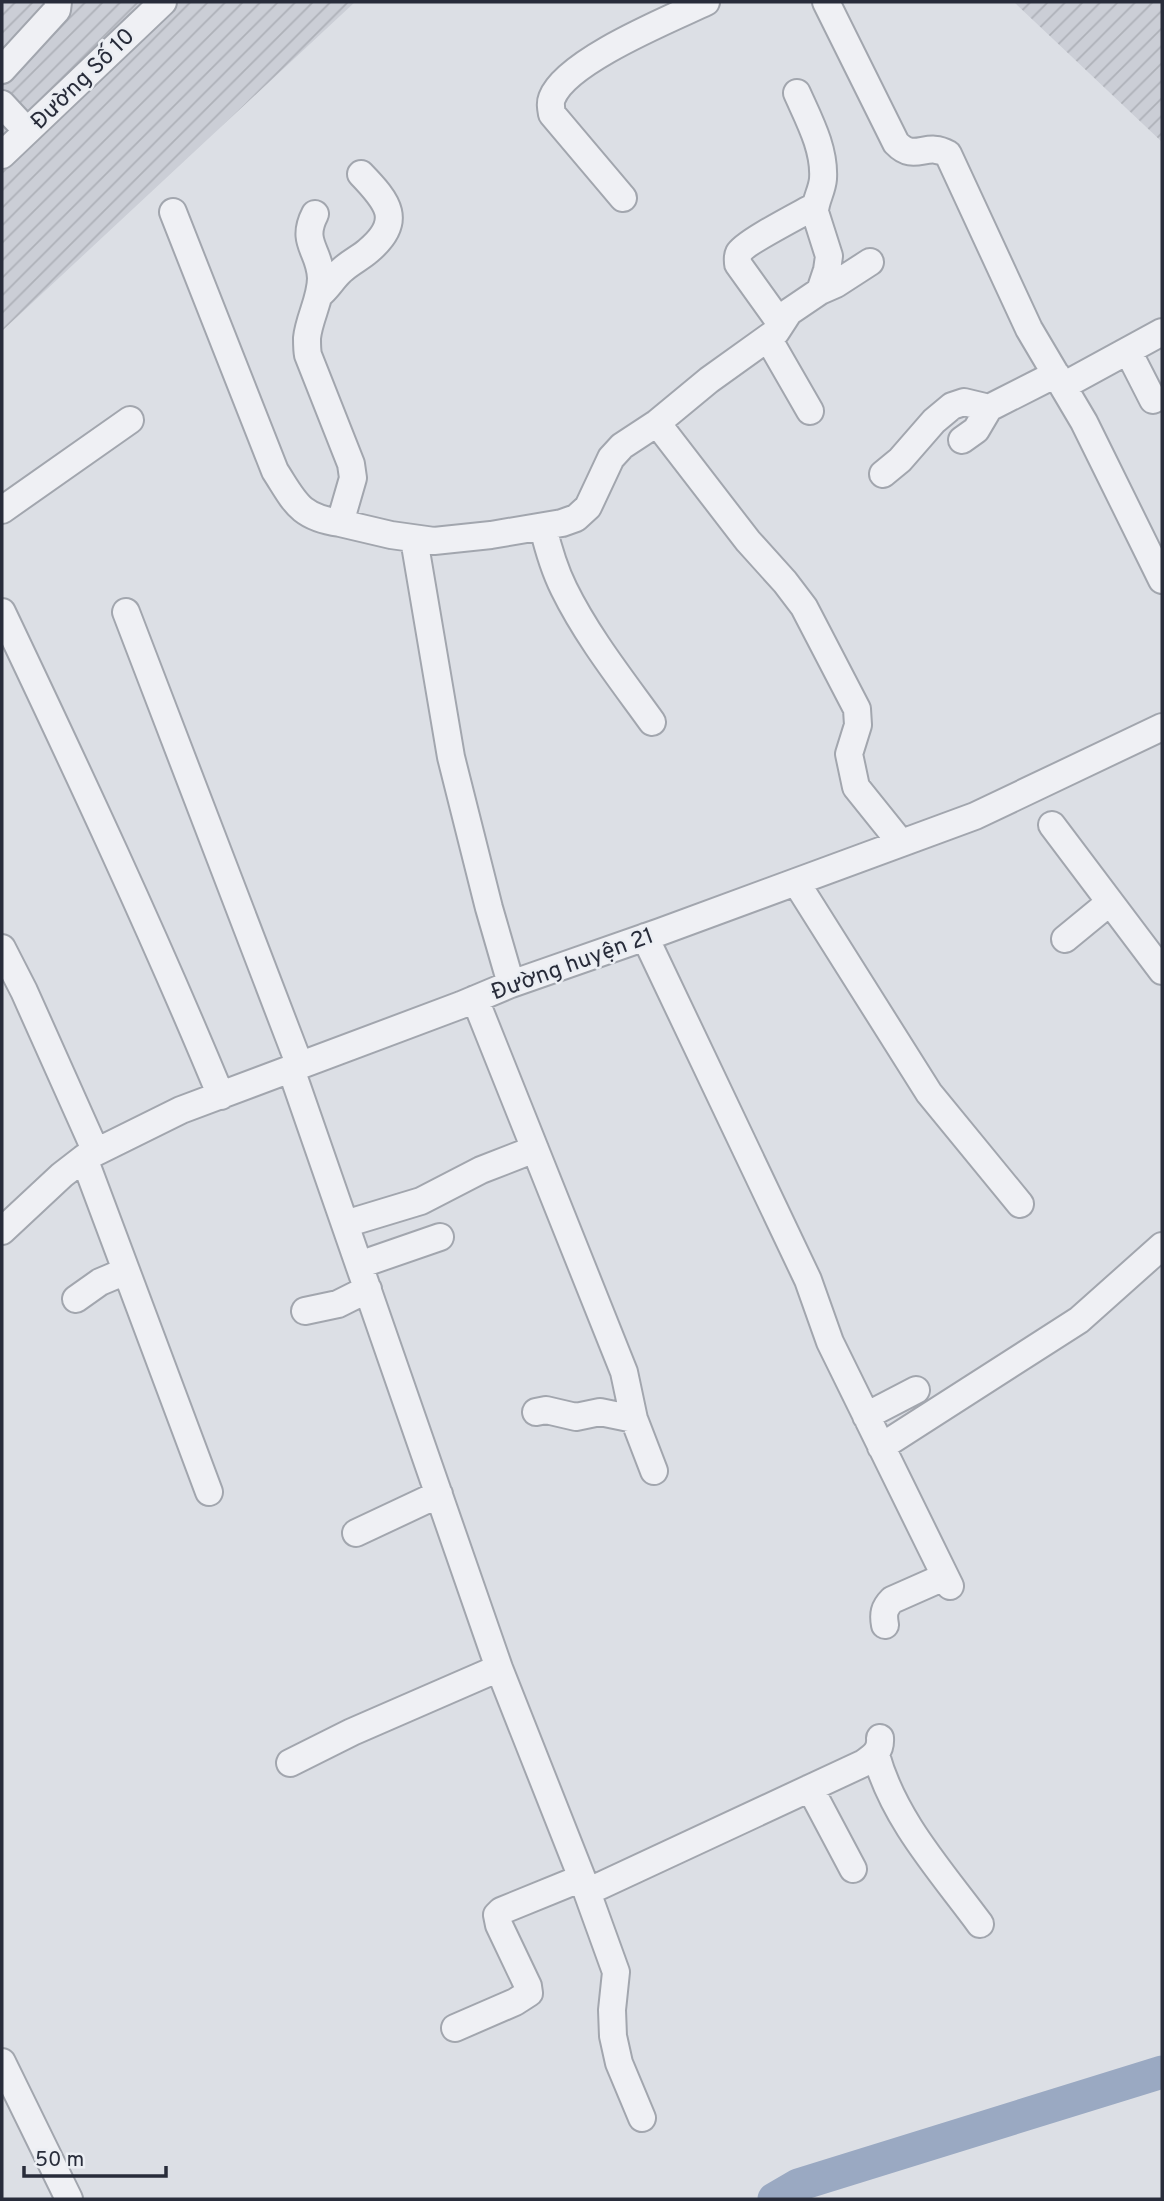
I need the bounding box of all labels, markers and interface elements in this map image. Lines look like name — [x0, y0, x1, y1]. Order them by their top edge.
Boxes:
street label: Đường Số 10 — [25, 22, 142, 137]
street label: Đường huyện 21 — [488, 923, 658, 1008]
scale bar — [24, 2134, 166, 2178]
text: 50 m — [35, 2147, 84, 2174]

